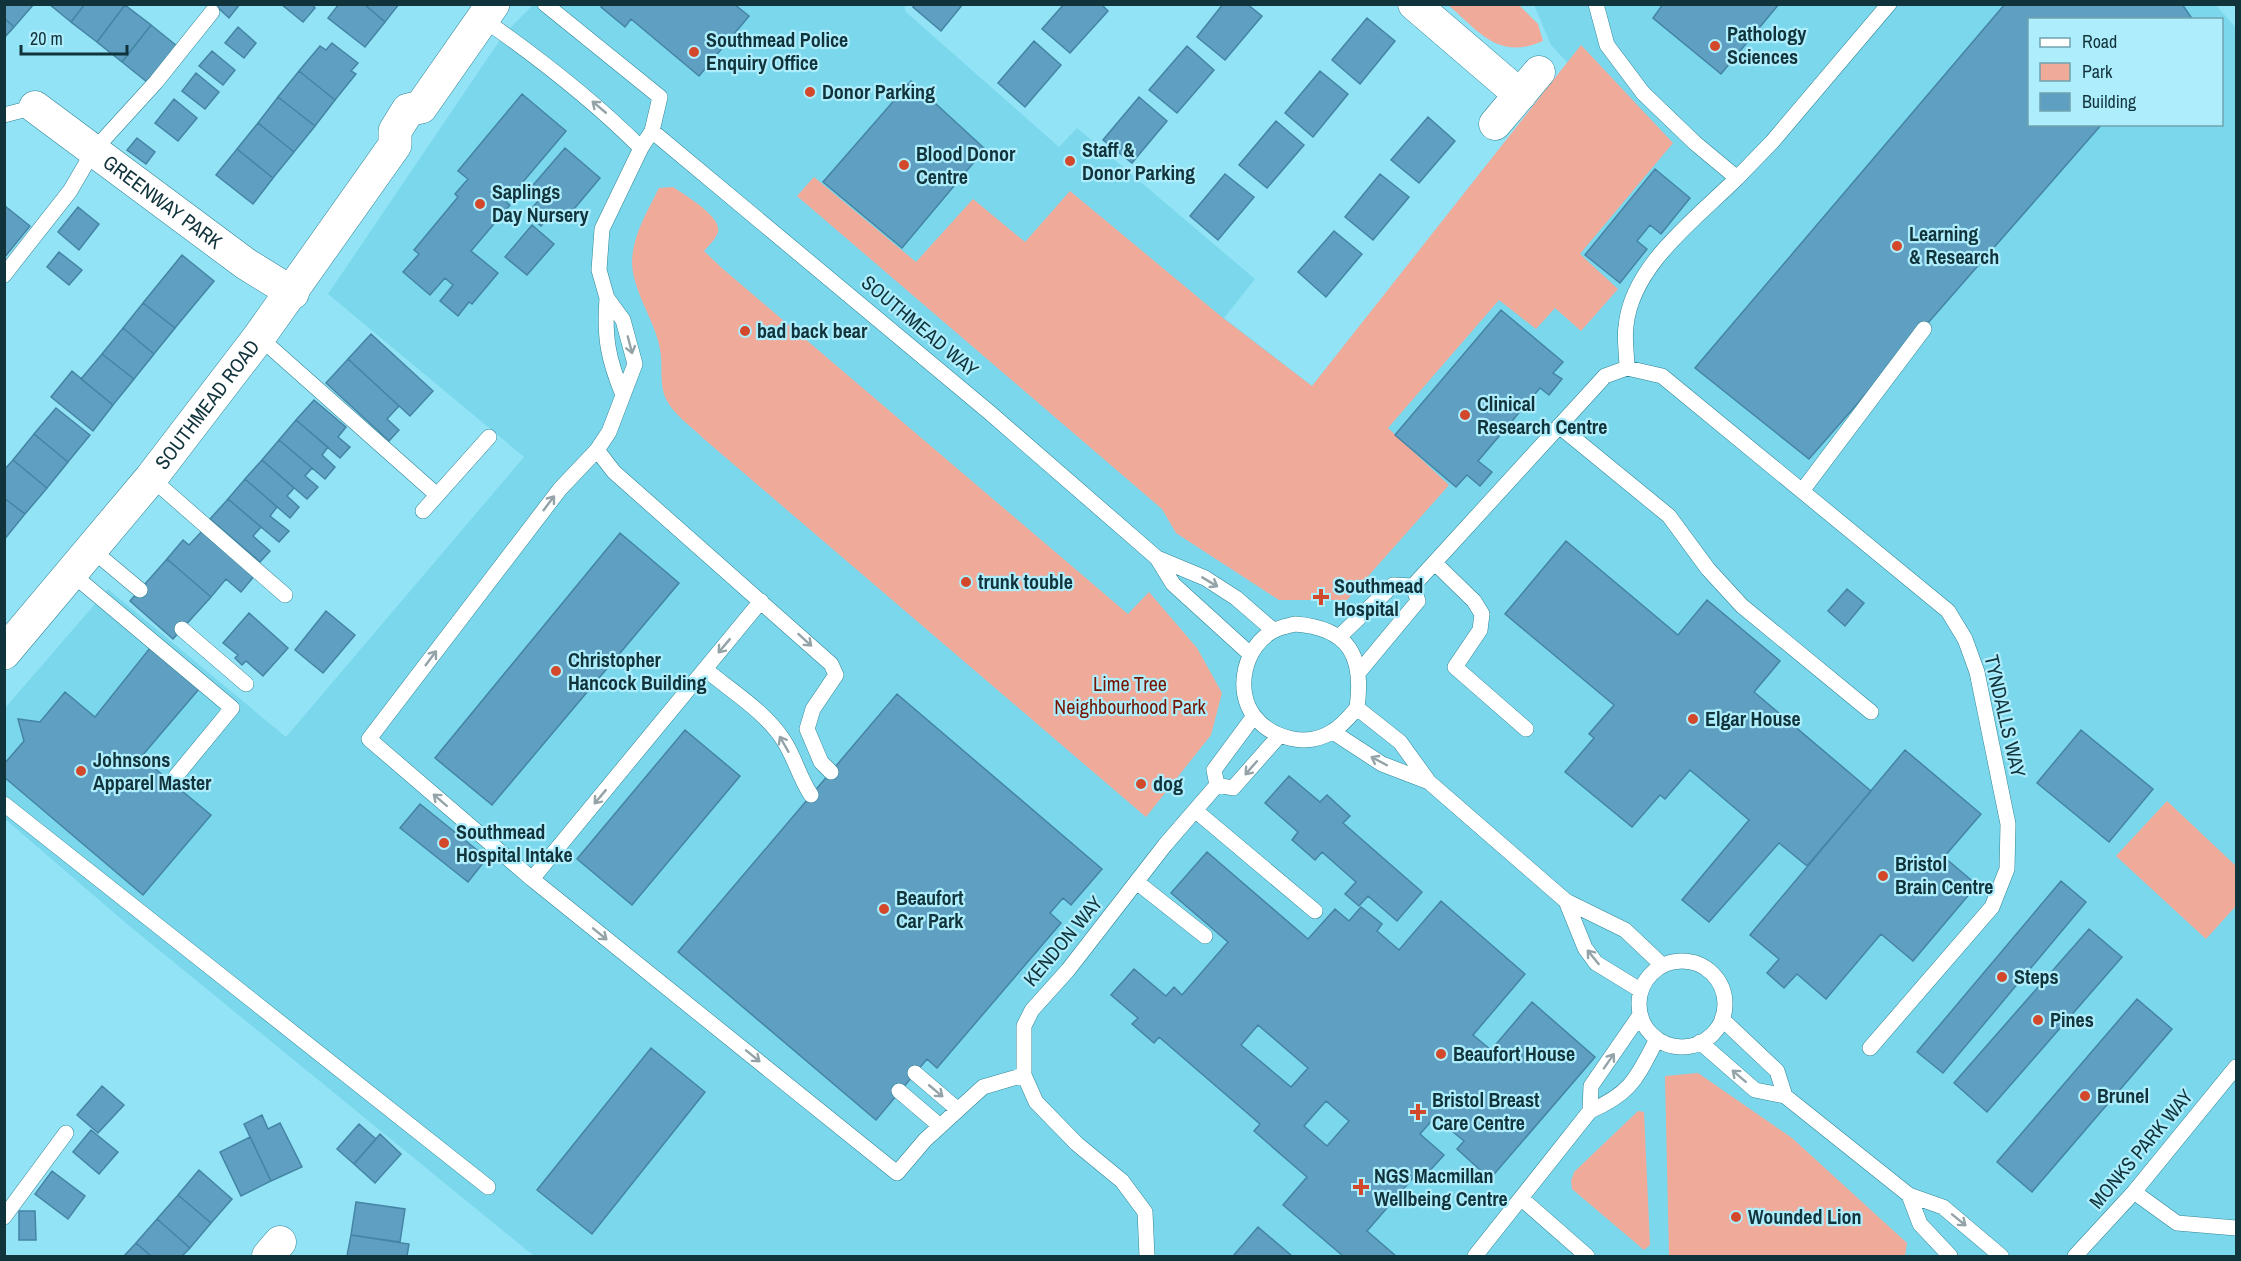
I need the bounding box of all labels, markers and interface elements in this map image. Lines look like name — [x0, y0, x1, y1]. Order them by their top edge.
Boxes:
scale bar — [21, 18, 128, 56]
legend — [2028, 18, 2223, 126]
place label: Pathology Sciences — [1727, 20, 1807, 70]
text: 20 m — [30, 26, 63, 51]
place label: Southmead Police Enquiry Office — [706, 26, 848, 76]
text: Road — [2082, 29, 2117, 54]
marker: Pathology Sciences — [1708, 39, 1722, 53]
marker: Southmead Police Enquiry Office — [687, 45, 701, 59]
text: Park — [2082, 59, 2113, 84]
place label: Donor Parking — [822, 78, 935, 105]
marker: Donor Parking — [803, 85, 817, 99]
text: Building — [2082, 89, 2137, 114]
one-way arrow — [592, 100, 607, 114]
place label: Staff & Donor Parking — [1082, 136, 1195, 186]
place label: Blood Donor Centre — [916, 140, 1016, 190]
street label: GREENWAY PARK — [98, 148, 228, 255]
marker: Staff & Donor Parking — [1063, 154, 1077, 168]
marker: Blood Donor Centre — [897, 158, 911, 172]
place label: Saplings Day Nursery — [492, 178, 589, 228]
marker: Saplings Day Nursery — [473, 197, 487, 211]
place label: Learning & Research — [1909, 220, 1999, 270]
marker: Learning & Research — [1890, 239, 1904, 253]
street label: SOUTHMEAD WAY — [856, 269, 985, 383]
place label: bad back bear — [757, 317, 868, 344]
marker: bad back bear — [738, 324, 752, 338]
street label: SOUTHMEAD ROAD — [148, 334, 265, 475]
one-way arrow — [624, 335, 636, 354]
place label: Clinical Research Centre — [1477, 390, 1607, 440]
marker: Clinical Research Centre — [1458, 408, 1472, 422]
one-way arrow — [543, 495, 556, 511]
place label: trunk touble — [978, 568, 1073, 595]
place label: Southmead Hospital — [1334, 572, 1423, 622]
marker: trunk touble — [959, 575, 973, 589]
one-way arrow — [1201, 576, 1218, 588]
marker: Southmead Hospital — [1312, 588, 1330, 606]
one-way arrow — [797, 633, 812, 647]
one-way arrow — [718, 638, 731, 654]
place label: Christopher Hancock Building — [568, 646, 707, 696]
one-way arrow — [425, 650, 438, 666]
street label: TYNDALLS WAY — [1978, 652, 2033, 780]
marker: Christopher Hancock Building — [549, 664, 563, 678]
park label: Lime Tree Neighbourhood Park — [1054, 670, 1206, 720]
place label: Elgar House — [1705, 705, 1801, 732]
marker: Elgar House — [1686, 712, 1700, 726]
one-way arrow — [778, 735, 789, 753]
place label: Johnsons Apparel Master — [93, 746, 212, 796]
one-way arrow — [1371, 755, 1388, 767]
one-way arrow — [1244, 760, 1258, 775]
marker: Johnsons Apparel Master — [74, 764, 88, 778]
place label: dog — [1153, 770, 1183, 797]
marker: dog — [1134, 777, 1148, 791]
one-way arrow — [593, 789, 607, 804]
one-way arrow — [433, 793, 448, 807]
place label: Southmead Hospital Intake — [456, 818, 573, 868]
marker: Southmead Hospital Intake — [437, 836, 451, 850]
place label: Bristol Brain Centre — [1895, 850, 1993, 900]
marker: Bristol Brain Centre — [1876, 869, 1890, 883]
place label: Beaufort Car Park — [896, 884, 964, 934]
street label: KENDON WAY — [1017, 890, 1108, 992]
marker: Beaufort Car Park — [877, 902, 891, 916]
one-way arrow — [592, 928, 608, 941]
one-way arrow — [1586, 949, 1599, 965]
place label: Steps — [2014, 963, 2059, 990]
marker: Steps — [1995, 970, 2009, 984]
place label: Pines — [2050, 1006, 2094, 1033]
marker: Pines — [2031, 1013, 2045, 1027]
place label: Beaufort House — [1453, 1040, 1575, 1067]
marker: Beaufort House — [1434, 1047, 1448, 1061]
one-way arrow — [744, 1050, 760, 1063]
one-way arrow — [1603, 1054, 1615, 1070]
one-way arrow — [1732, 1069, 1747, 1083]
place label: Brunel — [2097, 1082, 2149, 1109]
street label: MONKS PARK WAY — [2083, 1083, 2199, 1214]
one-way arrow — [928, 1084, 943, 1098]
place label: Bristol Breast Care Centre — [1432, 1086, 1540, 1136]
marker: Brunel — [2078, 1089, 2092, 1103]
marker: Bristol Breast Care Centre — [1409, 1103, 1427, 1121]
place label: NGS Macmillan Wellbeing Centre — [1374, 1162, 1508, 1212]
marker: NGS Macmillan Wellbeing Centre — [1352, 1178, 1370, 1196]
place label: Wounded Lion — [1748, 1203, 1862, 1230]
marker: Wounded Lion — [1729, 1210, 1743, 1224]
one-way arrow — [1950, 1213, 1966, 1226]

